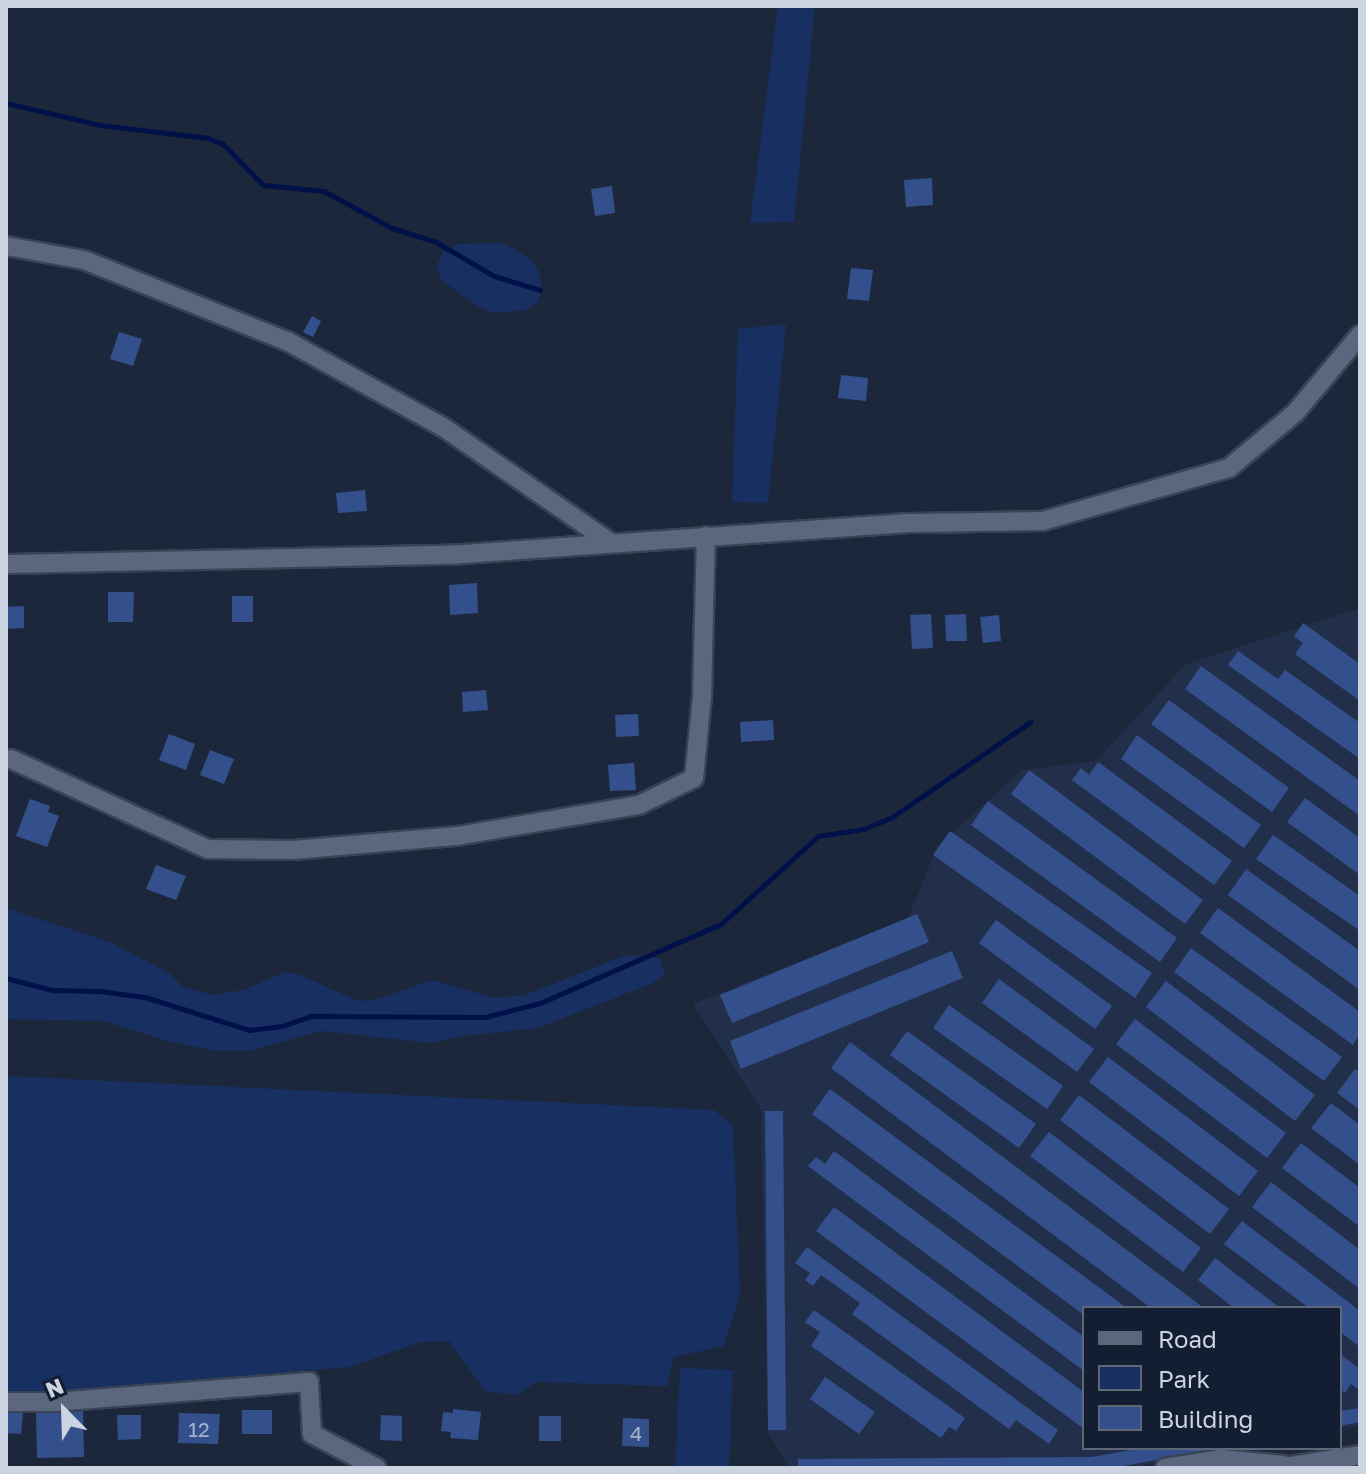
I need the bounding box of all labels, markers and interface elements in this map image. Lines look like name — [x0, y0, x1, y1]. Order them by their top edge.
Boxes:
legend — [1082, 1306, 1342, 1450]
text: Road — [1158, 1324, 1217, 1353]
text: Park — [1158, 1364, 1210, 1393]
north arrow — [24, 1370, 104, 1450]
text: N — [41, 1372, 67, 1403]
text: Building — [1158, 1404, 1253, 1433]
house number: 12 — [188, 1417, 210, 1441]
house number: 4 — [630, 1421, 642, 1445]

